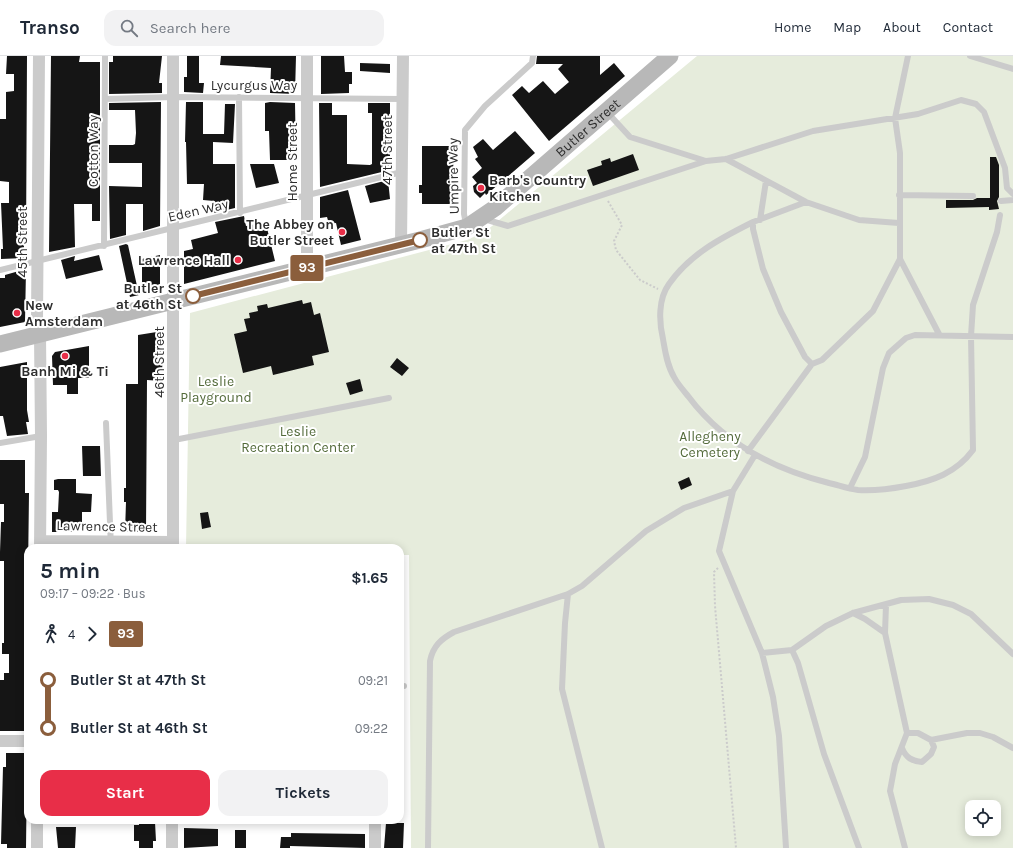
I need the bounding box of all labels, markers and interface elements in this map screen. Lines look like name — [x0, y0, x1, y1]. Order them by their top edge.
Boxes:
search box — [104, 10, 384, 46]
text: Transo — [20, 17, 80, 39]
icon: search — [118, 17, 140, 39]
text: Search here — [150, 19, 230, 37]
text: Home — [774, 19, 811, 36]
text: Map — [833, 19, 861, 36]
text: About — [883, 19, 921, 36]
text: Contact — [943, 19, 993, 36]
street label: Lycurgus Way — [211, 77, 298, 94]
street label: Butler Street — [552, 95, 624, 161]
street label: Cotton Way — [85, 114, 102, 187]
street label: 47th Street — [379, 115, 396, 185]
street label: Home Street — [284, 122, 301, 202]
street label: Umpire Way — [444, 137, 463, 214]
place label: Barb's Country Kitchen — [489, 172, 586, 205]
marker: Barb's Country Kitchen — [476, 183, 486, 193]
street label: Eden Way — [166, 195, 230, 226]
street label: 45th Street — [14, 206, 31, 278]
place label: The Abbey on Butler Street — [246, 216, 334, 249]
place label: Butler St at 47th St — [431, 224, 496, 257]
marker: The Abbey on Butler Street — [337, 227, 347, 237]
marker: Butler St at 47th St — [412, 232, 428, 248]
place label: Lawrence Hall — [138, 252, 230, 269]
marker: Lawrence Hall — [233, 255, 243, 265]
line badge: 93 — [289, 255, 325, 281]
text: 93 — [298, 259, 316, 276]
place label: Butler St at 46th St — [116, 280, 182, 313]
marker: Butler St at 46th St — [185, 288, 201, 304]
place label: New Amsterdam — [25, 297, 103, 330]
marker: New Amsterdam — [12, 308, 22, 318]
street label: 46th Street — [151, 326, 168, 398]
marker: Banh Mi & Ti — [60, 351, 70, 361]
place label: Banh Mi & Ti — [21, 363, 109, 380]
park label: Leslie Playground — [180, 373, 252, 406]
park label: Leslie Recreation Center — [241, 423, 356, 456]
park label: Allegheny Cemetery — [679, 428, 741, 461]
street label: Lawrence Street — [56, 517, 158, 536]
text: 5 min — [40, 558, 100, 584]
text: $1.65 — [351, 569, 388, 587]
text: 09:17 – 09:22 · Bus — [40, 586, 146, 601]
icon: walk — [40, 623, 62, 645]
icon: forward — [81, 623, 103, 645]
text: 93 — [117, 625, 135, 642]
text: 4 — [68, 627, 75, 642]
text: Butler St at 47th St — [70, 671, 206, 689]
text: 09:21 — [358, 673, 388, 688]
text: Butler St at 46th St — [70, 719, 208, 737]
text: 09:22 — [355, 721, 388, 736]
button: Start — [40, 770, 210, 816]
button: Tickets — [218, 770, 388, 816]
map controls — [965, 800, 1001, 836]
button: locate — [965, 800, 1001, 836]

